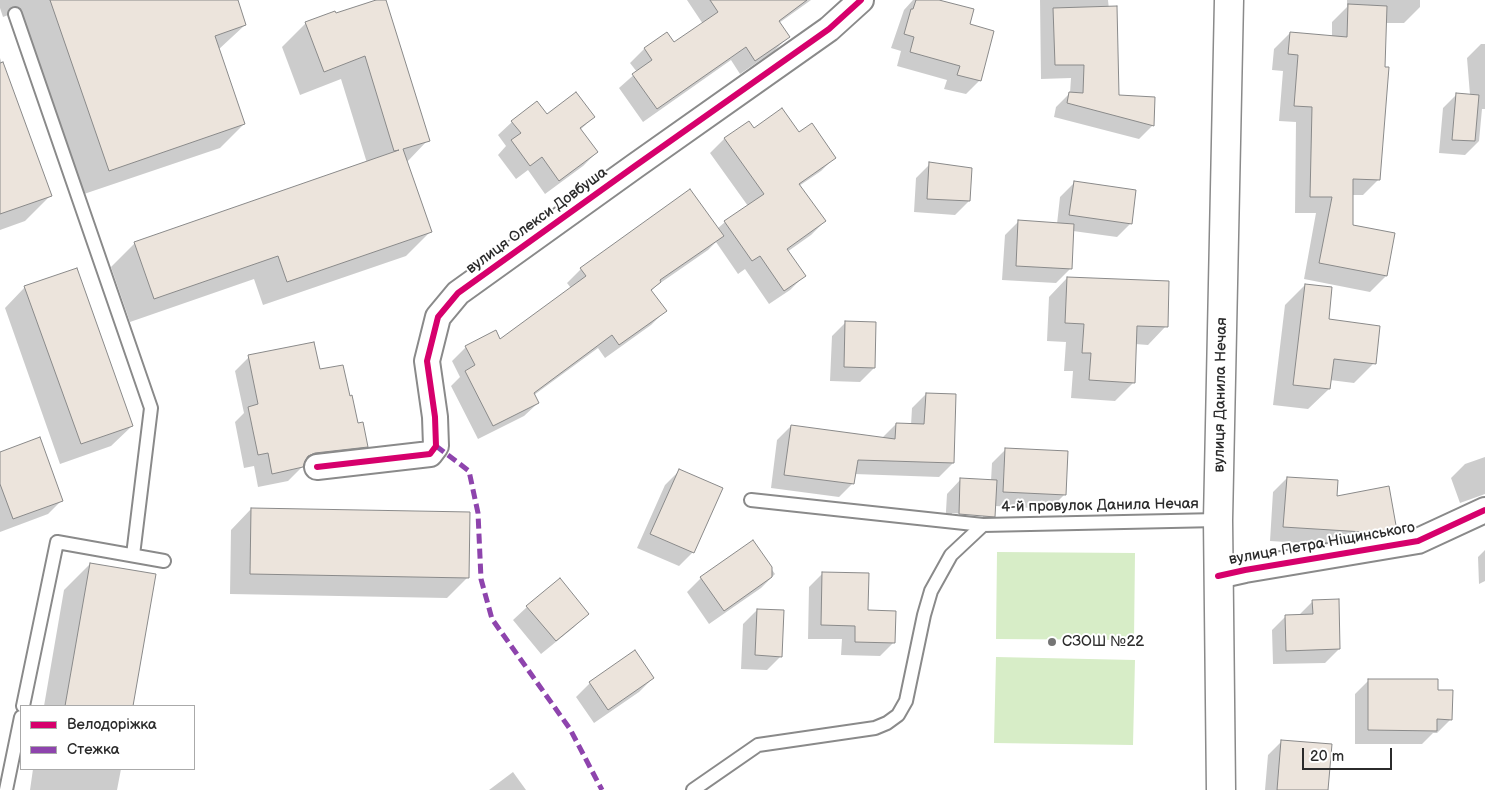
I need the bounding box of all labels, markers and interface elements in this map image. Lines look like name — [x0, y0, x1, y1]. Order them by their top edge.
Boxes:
street label: вулиця Олекси Довбуша — [463, 164, 611, 278]
street label: вулиця Данила Нечая — [1211, 317, 1231, 473]
street label: 4-й провулок Данила Нечая — [1001, 495, 1199, 517]
street label: вулиця Петра Ніщинського — [1228, 519, 1416, 569]
place label: СЗОШ №22 — [1062, 633, 1144, 651]
marker: СЗОШ №22 — [1046, 636, 1058, 648]
legend — [20, 705, 195, 770]
text: Велодоріжка — [67, 715, 157, 734]
scale bar — [1305, 738, 1395, 770]
text: Стежка — [67, 740, 120, 759]
text: 20 m — [1310, 747, 1344, 766]

